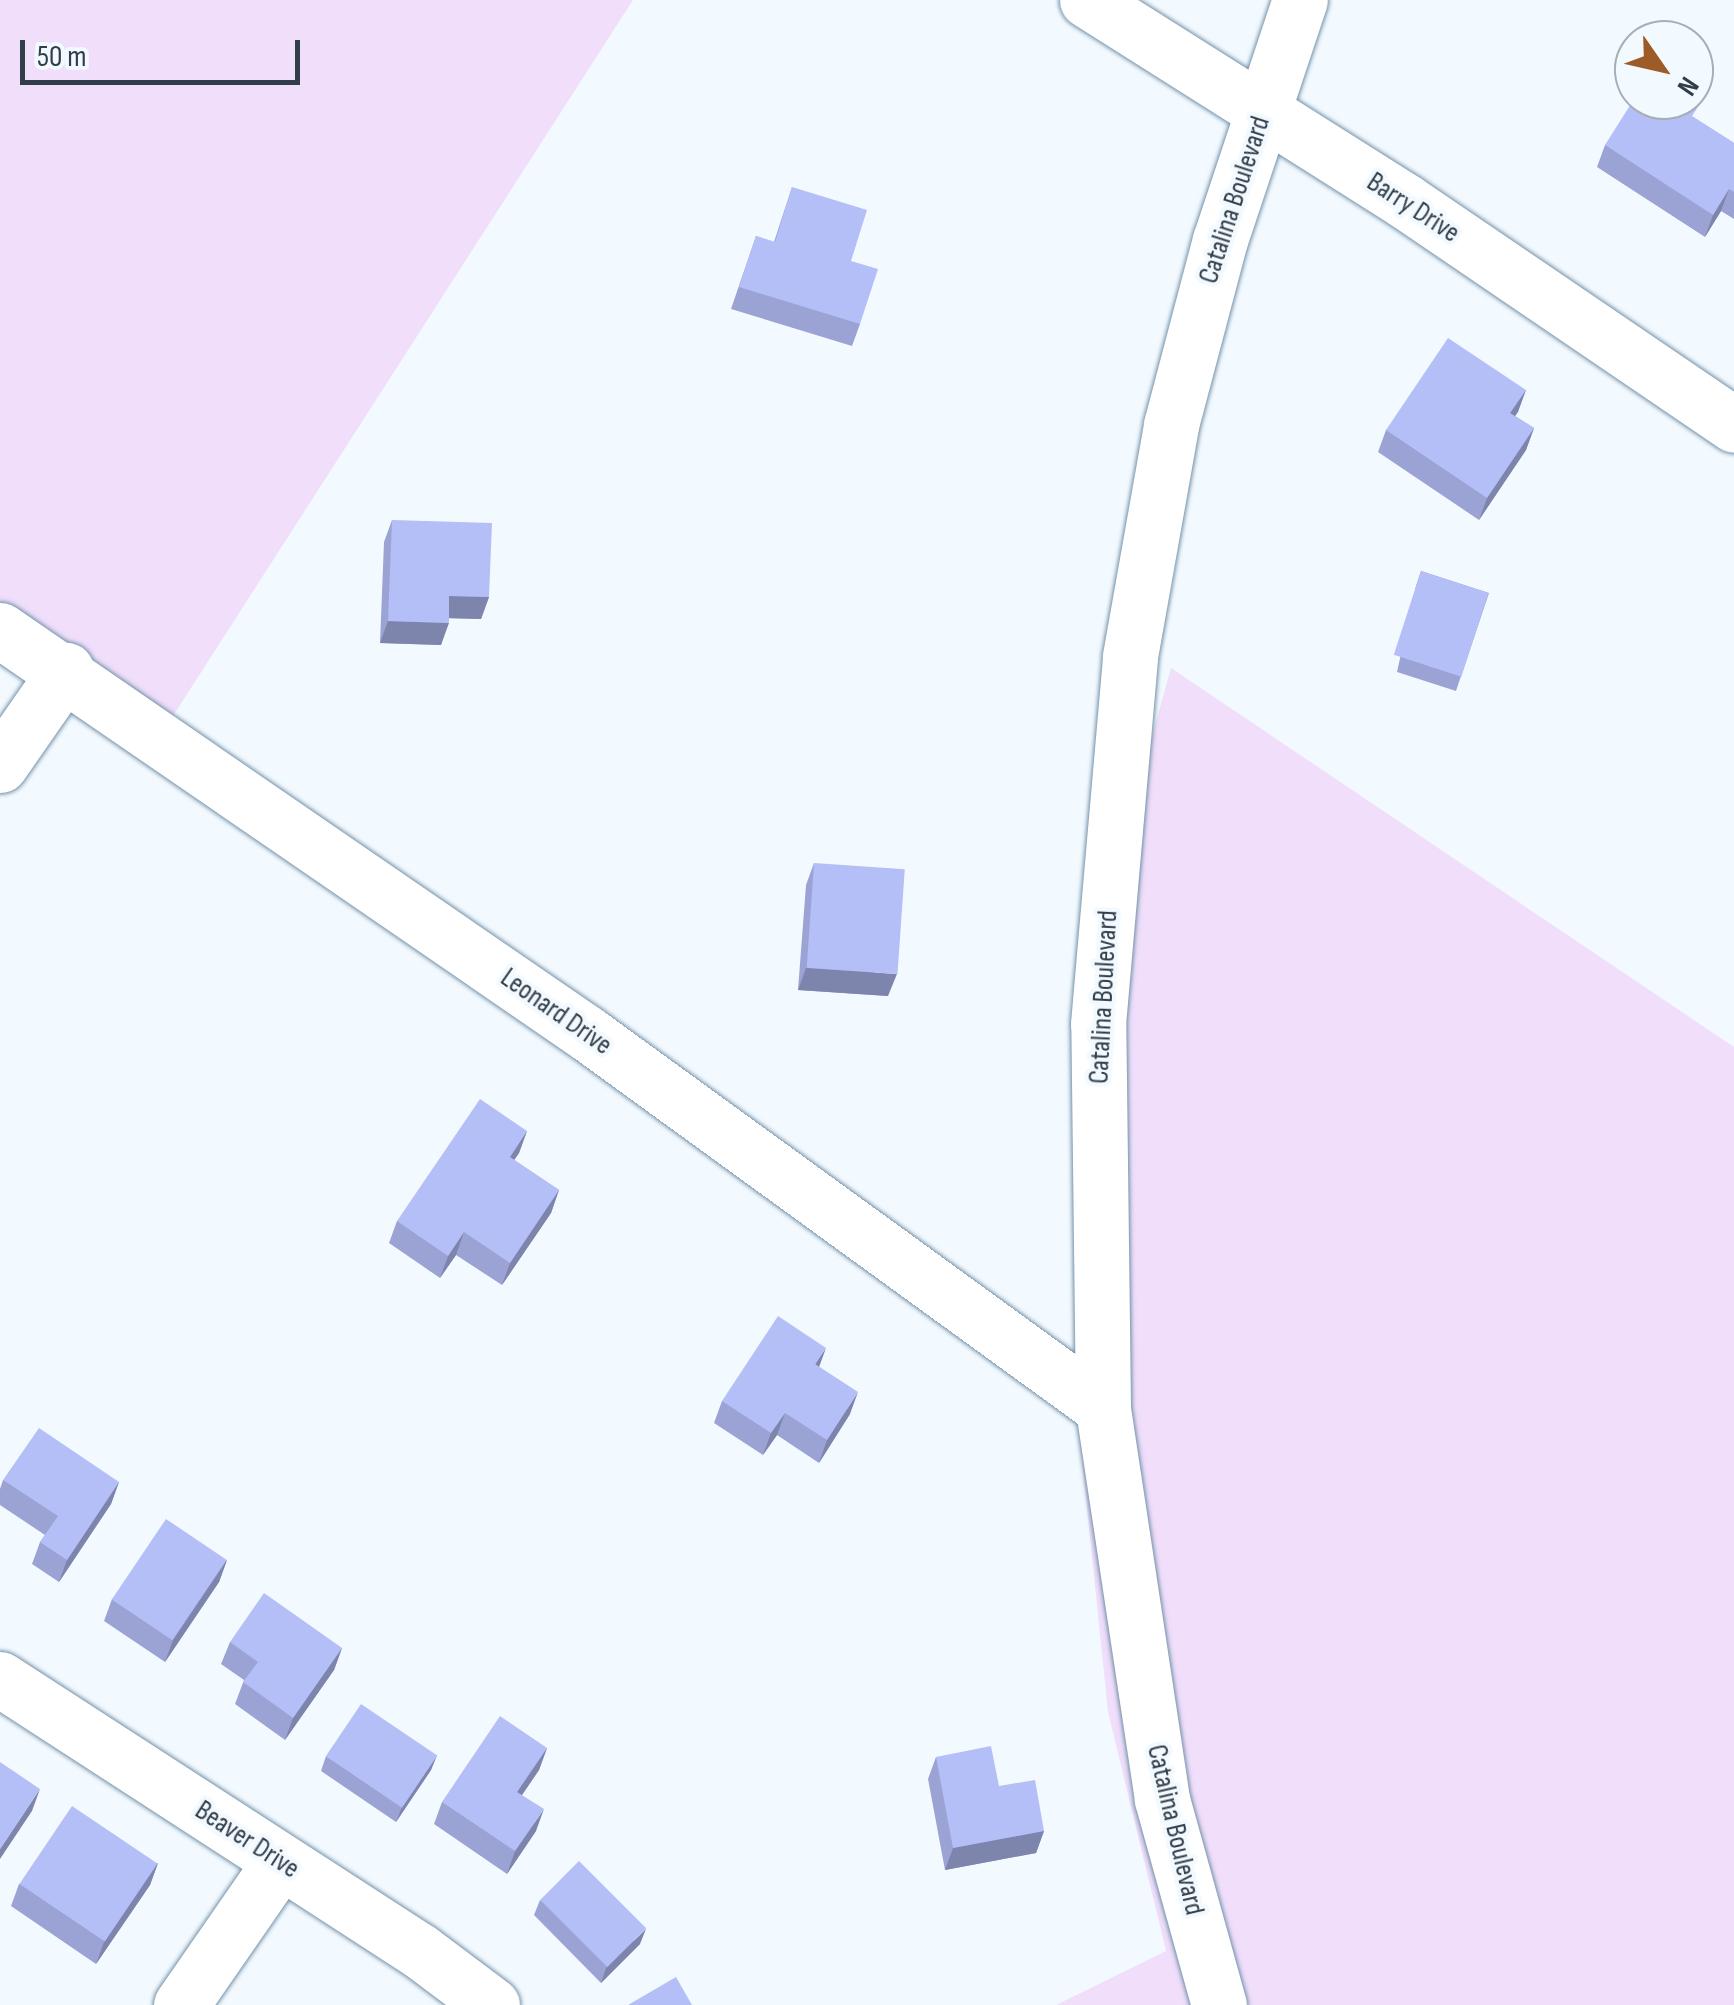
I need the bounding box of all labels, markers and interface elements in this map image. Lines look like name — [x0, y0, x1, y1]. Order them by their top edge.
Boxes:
scale bar — [25, 20, 305, 82]
north arrow — [1614, 20, 1714, 120]
text: 50 m — [37, 39, 86, 75]
text: N — [1670, 71, 1705, 101]
street label: Catalina Boulevard — [1192, 112, 1278, 288]
street label: Barry Drive — [1360, 166, 1466, 250]
street label: Catalina Boulevard — [1083, 909, 1125, 1085]
street label: Leonard Drive — [494, 961, 618, 1063]
street label: Catalina Boulevard — [1139, 1742, 1211, 1918]
street label: Beaver Drive — [189, 1794, 305, 1886]

